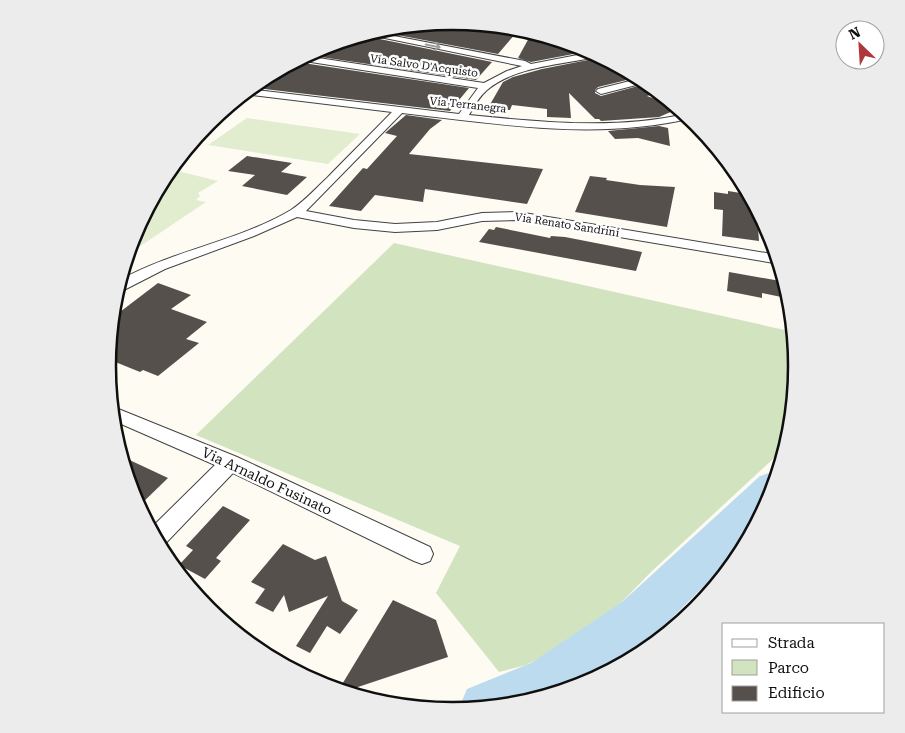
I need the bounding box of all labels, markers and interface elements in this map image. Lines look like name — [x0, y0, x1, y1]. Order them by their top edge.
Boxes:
north arrow — [835, 20, 885, 70]
text: N — [846, 24, 863, 43]
one-way arrow — [425, 41, 441, 51]
street label: Via Salvo D'Acquisto — [369, 52, 479, 80]
street label: Via Terranegra — [429, 94, 507, 116]
street label: Via Renato Sandrini — [514, 210, 621, 240]
street label: Via Arnaldo Fusinato — [200, 444, 334, 518]
legend — [722, 623, 885, 713]
text: Strada — [768, 634, 815, 652]
text: Parco — [768, 659, 809, 677]
text: Edificio — [768, 684, 825, 702]

